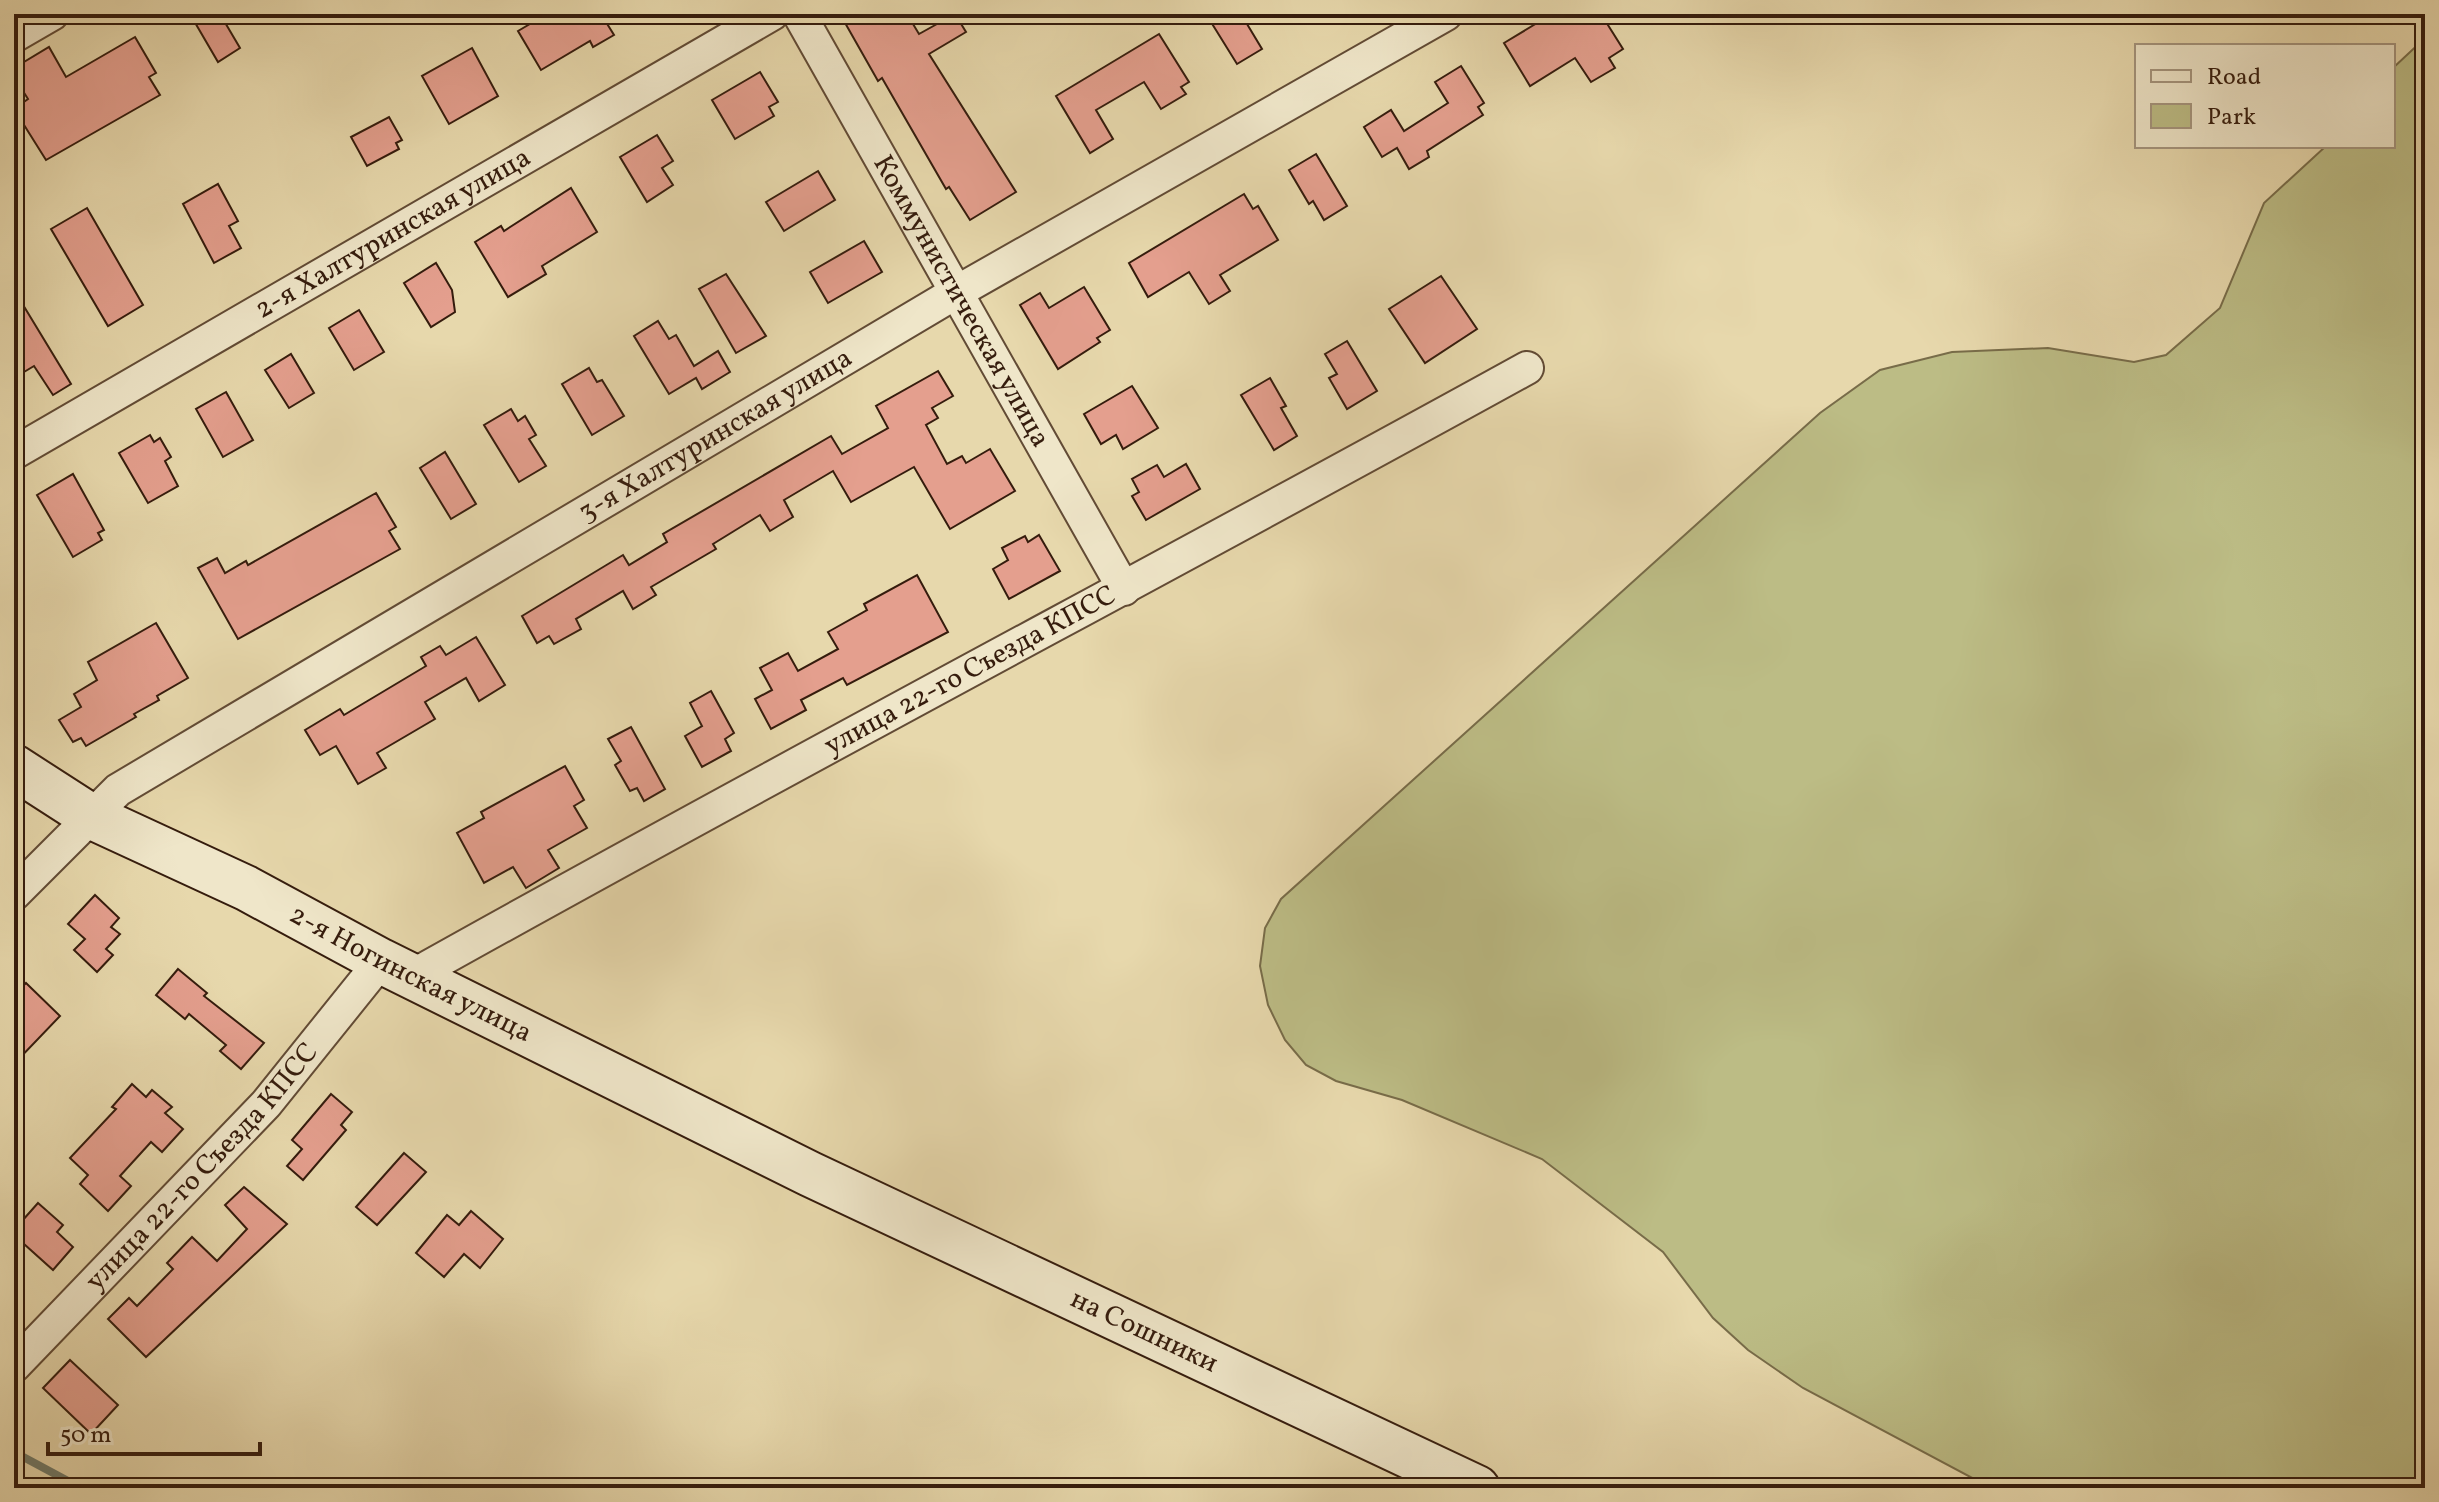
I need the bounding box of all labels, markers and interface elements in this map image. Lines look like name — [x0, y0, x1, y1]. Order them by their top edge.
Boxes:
legend — [2135, 44, 2395, 148]
text: Road — [2207, 61, 2261, 95]
text: Park — [2207, 101, 2256, 135]
street label: 2-я Халтуринская улица — [248, 138, 538, 329]
street label: Коммунистическая улица — [863, 148, 1060, 455]
street label: 3-я Халтуринская улица — [571, 339, 860, 532]
street label: улица 22-го Съезда КПСС — [817, 576, 1123, 765]
street label: 2-я Ногинская улица — [282, 895, 539, 1052]
street label: улица 22-го Съезда КПСС — [77, 1034, 327, 1300]
street label: на Сошники — [1064, 1280, 1224, 1383]
scale bar — [48, 1406, 260, 1456]
text: 50 m — [60, 1419, 112, 1453]

